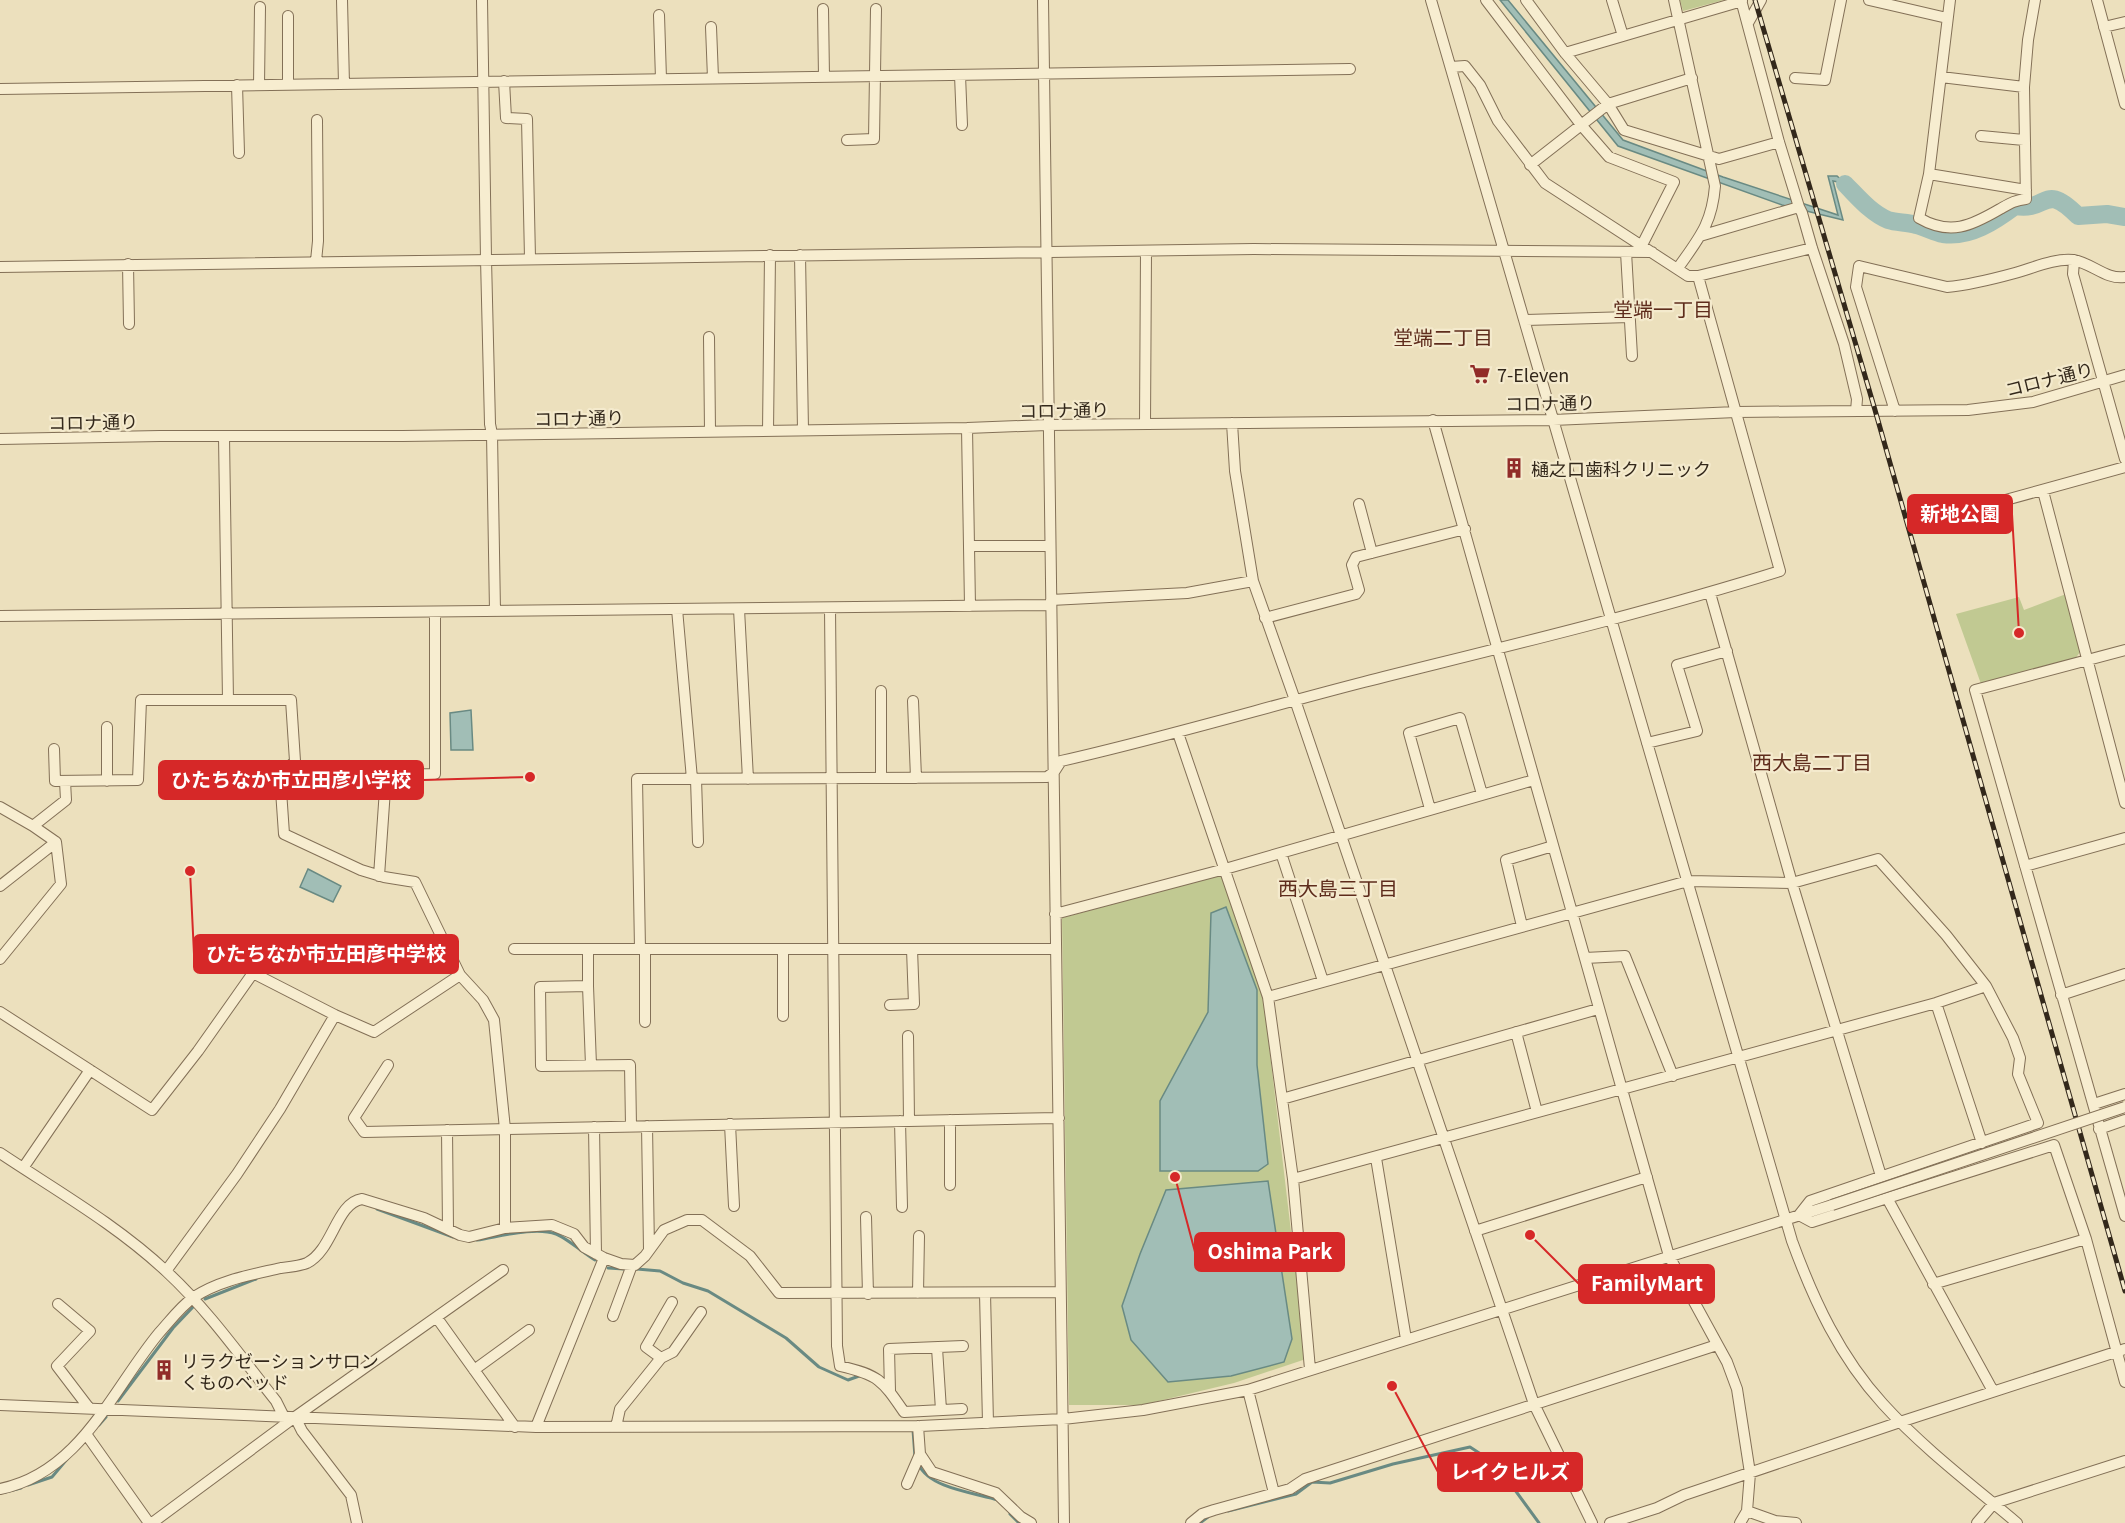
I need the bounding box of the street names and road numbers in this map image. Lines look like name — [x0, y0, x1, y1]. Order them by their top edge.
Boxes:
street label: コロナ通り — [2002, 354, 2096, 402]
street label: コロナ通り — [1505, 388, 1595, 416]
street label: コロナ通り — [1019, 395, 1109, 423]
street label: コロナ通り — [534, 403, 624, 431]
street label: コロナ通り — [48, 407, 138, 435]

